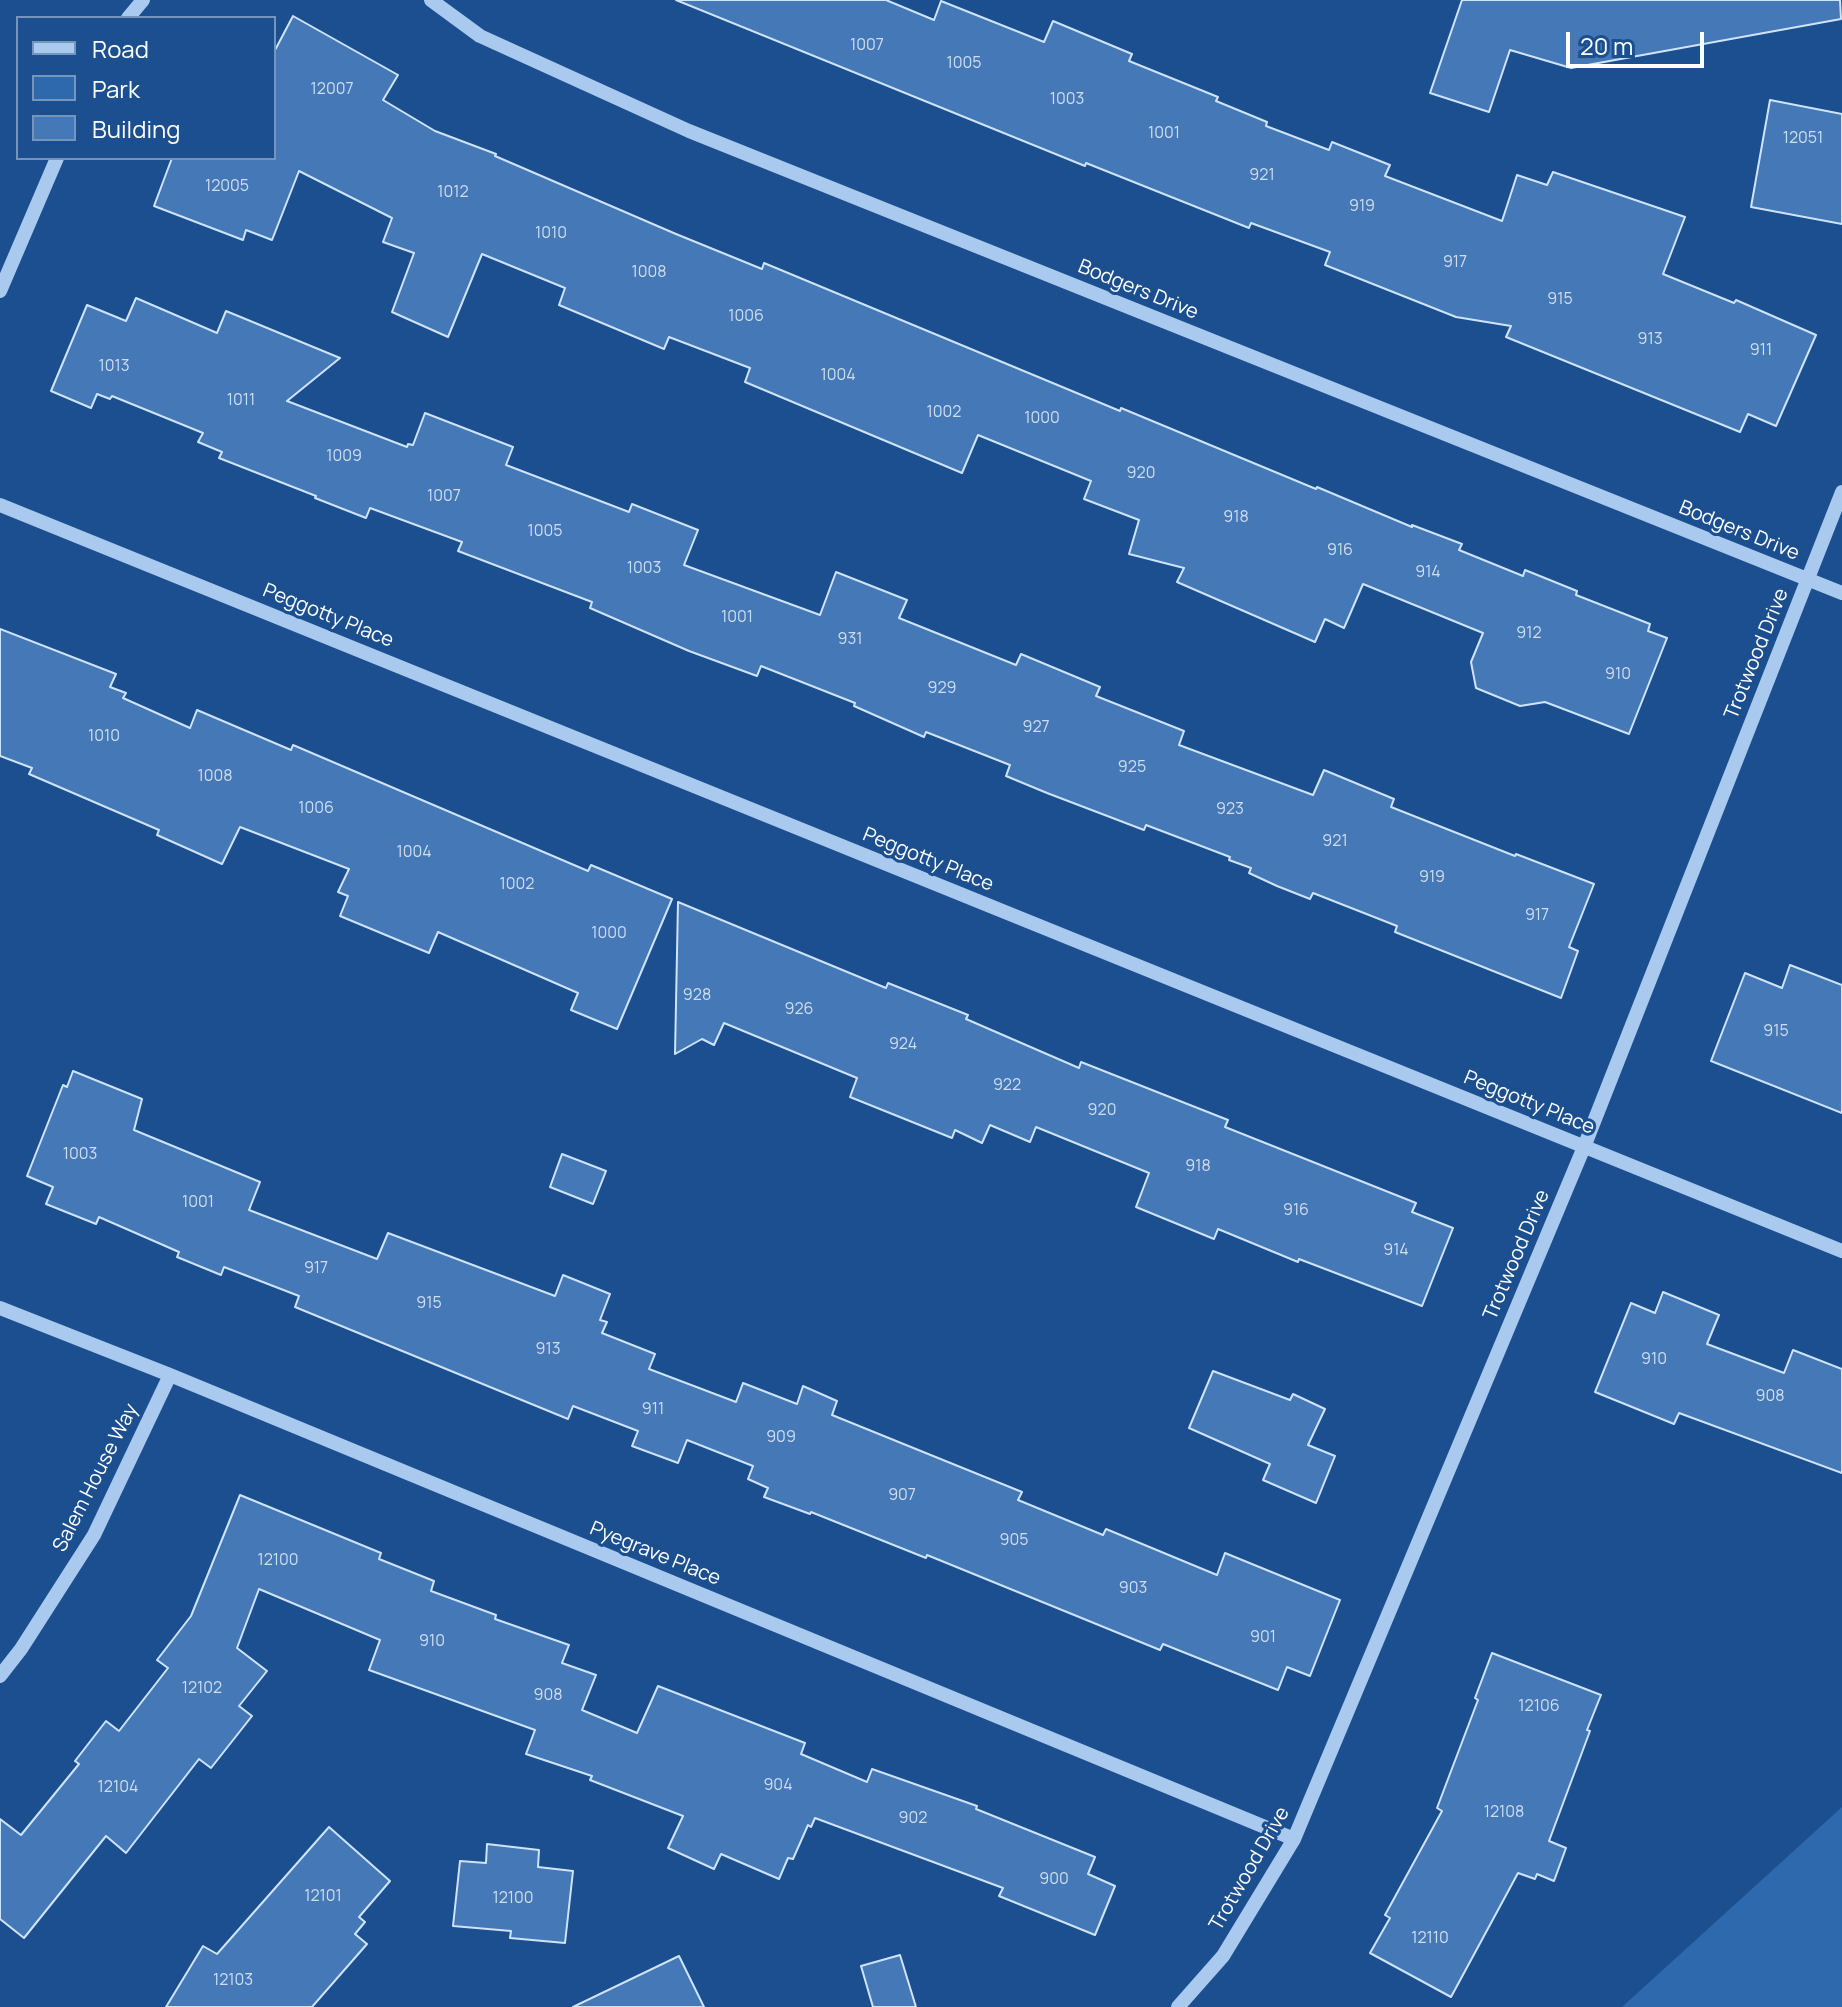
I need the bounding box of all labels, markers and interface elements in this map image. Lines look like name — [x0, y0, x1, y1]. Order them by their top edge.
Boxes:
legend — [16, 16, 276, 160]
scale bar — [1570, 16, 1708, 66]
text: 20 m — [1580, 29, 1633, 62]
text: Road — [92, 32, 149, 65]
house number: 1007 — [850, 36, 884, 56]
house number: 1005 — [947, 54, 981, 74]
text: Park — [92, 72, 140, 105]
house number: 12007 — [311, 80, 353, 100]
house number: 1003 — [1050, 90, 1084, 110]
text: Building — [92, 112, 180, 145]
house number: 1001 — [1148, 124, 1180, 144]
house number: 12051 — [1783, 129, 1823, 149]
house number: 921 — [1249, 166, 1275, 186]
house number: 12005 — [205, 177, 249, 197]
house number: 1012 — [437, 183, 469, 203]
house number: 919 — [1349, 197, 1375, 217]
house number: 1010 — [535, 224, 567, 244]
house number: 917 — [1443, 253, 1467, 273]
street label: Bodgers Drive — [1074, 255, 1202, 325]
house number: 1008 — [631, 263, 667, 283]
house number: 915 — [1547, 290, 1573, 310]
house number: 1006 — [728, 307, 764, 327]
house number: 913 — [1637, 330, 1663, 350]
house number: 911 — [1750, 341, 1772, 361]
house number: 1013 — [98, 357, 130, 377]
house number: 1004 — [820, 366, 856, 386]
house number: 1011 — [227, 391, 255, 411]
house number: 1002 — [927, 403, 961, 423]
house number: 1000 — [1024, 409, 1060, 429]
house number: 1009 — [326, 447, 362, 467]
house number: 920 — [1127, 464, 1155, 484]
house number: 1007 — [427, 487, 461, 507]
street label: Bodgers Drive — [1675, 496, 1803, 566]
house number: 918 — [1223, 508, 1249, 528]
house number: 1005 — [528, 522, 562, 542]
house number: 916 — [1327, 541, 1353, 561]
house number: 1003 — [627, 559, 661, 579]
house number: 914 — [1415, 563, 1441, 583]
street label: Peggotty Place — [259, 579, 397, 653]
street label: Trotwood Drive — [1720, 585, 1794, 723]
house number: 1001 — [721, 608, 753, 628]
house number: 912 — [1516, 624, 1542, 644]
house number: 931 — [837, 630, 863, 650]
house number: 910 — [1605, 665, 1631, 685]
house number: 929 — [928, 679, 956, 699]
house number: 927 — [1022, 718, 1050, 738]
house number: 1010 — [88, 727, 120, 747]
house number: 925 — [1118, 758, 1146, 778]
house number: 1008 — [197, 767, 233, 787]
house number: 1006 — [298, 799, 334, 819]
house number: 923 — [1216, 800, 1244, 820]
street label: Peggotty Place — [859, 823, 997, 897]
house number: 921 — [1322, 832, 1348, 852]
house number: 1004 — [396, 843, 432, 863]
house number: 919 — [1419, 868, 1445, 888]
house number: 1002 — [500, 875, 534, 895]
house number: 917 — [1525, 906, 1549, 926]
house number: 1000 — [591, 924, 627, 944]
house number: 928 — [683, 986, 711, 1006]
house number: 926 — [785, 1000, 813, 1020]
house number: 915 — [1763, 1022, 1789, 1042]
house number: 924 — [889, 1035, 917, 1055]
street label: Peggotty Place — [1460, 1066, 1598, 1140]
house number: 922 — [993, 1076, 1021, 1096]
house number: 920 — [1088, 1101, 1116, 1121]
house number: 1003 — [63, 1145, 97, 1165]
house number: 918 — [1185, 1157, 1211, 1177]
street label: Trotwood Drive — [1479, 1186, 1555, 1324]
house number: 1001 — [182, 1193, 214, 1213]
house number: 916 — [1283, 1201, 1309, 1221]
house number: 914 — [1383, 1241, 1409, 1261]
house number: 917 — [304, 1259, 328, 1279]
house number: 915 — [416, 1294, 442, 1314]
house number: 913 — [535, 1340, 561, 1360]
house number: 910 — [1641, 1350, 1667, 1370]
house number: 908 — [1756, 1387, 1784, 1407]
street label: Salem House Way — [48, 1400, 144, 1556]
house number: 911 — [642, 1400, 664, 1420]
house number: 909 — [766, 1428, 796, 1448]
house number: 907 — [888, 1486, 916, 1506]
street label: Pyegrave Place — [586, 1517, 724, 1591]
house number: 905 — [1000, 1531, 1028, 1551]
house number: 12100 — [257, 1551, 299, 1571]
house number: 903 — [1119, 1579, 1147, 1599]
house number: 901 — [1250, 1628, 1276, 1648]
house number: 910 — [419, 1632, 445, 1652]
house number: 12102 — [182, 1679, 222, 1699]
house number: 908 — [534, 1686, 562, 1706]
house number: 12106 — [1518, 1697, 1560, 1717]
house number: 904 — [763, 1776, 793, 1796]
house number: 12104 — [98, 1778, 138, 1798]
street label: Trotwood Drive — [1205, 1803, 1295, 1935]
house number: 12108 — [1484, 1803, 1524, 1823]
house number: 902 — [899, 1809, 927, 1829]
house number: 900 — [1039, 1870, 1069, 1890]
house number: 12101 — [304, 1887, 342, 1907]
house number: 12100 — [492, 1889, 534, 1909]
house number: 12110 — [1411, 1929, 1449, 1949]
house number: 12103 — [213, 1971, 253, 1991]

